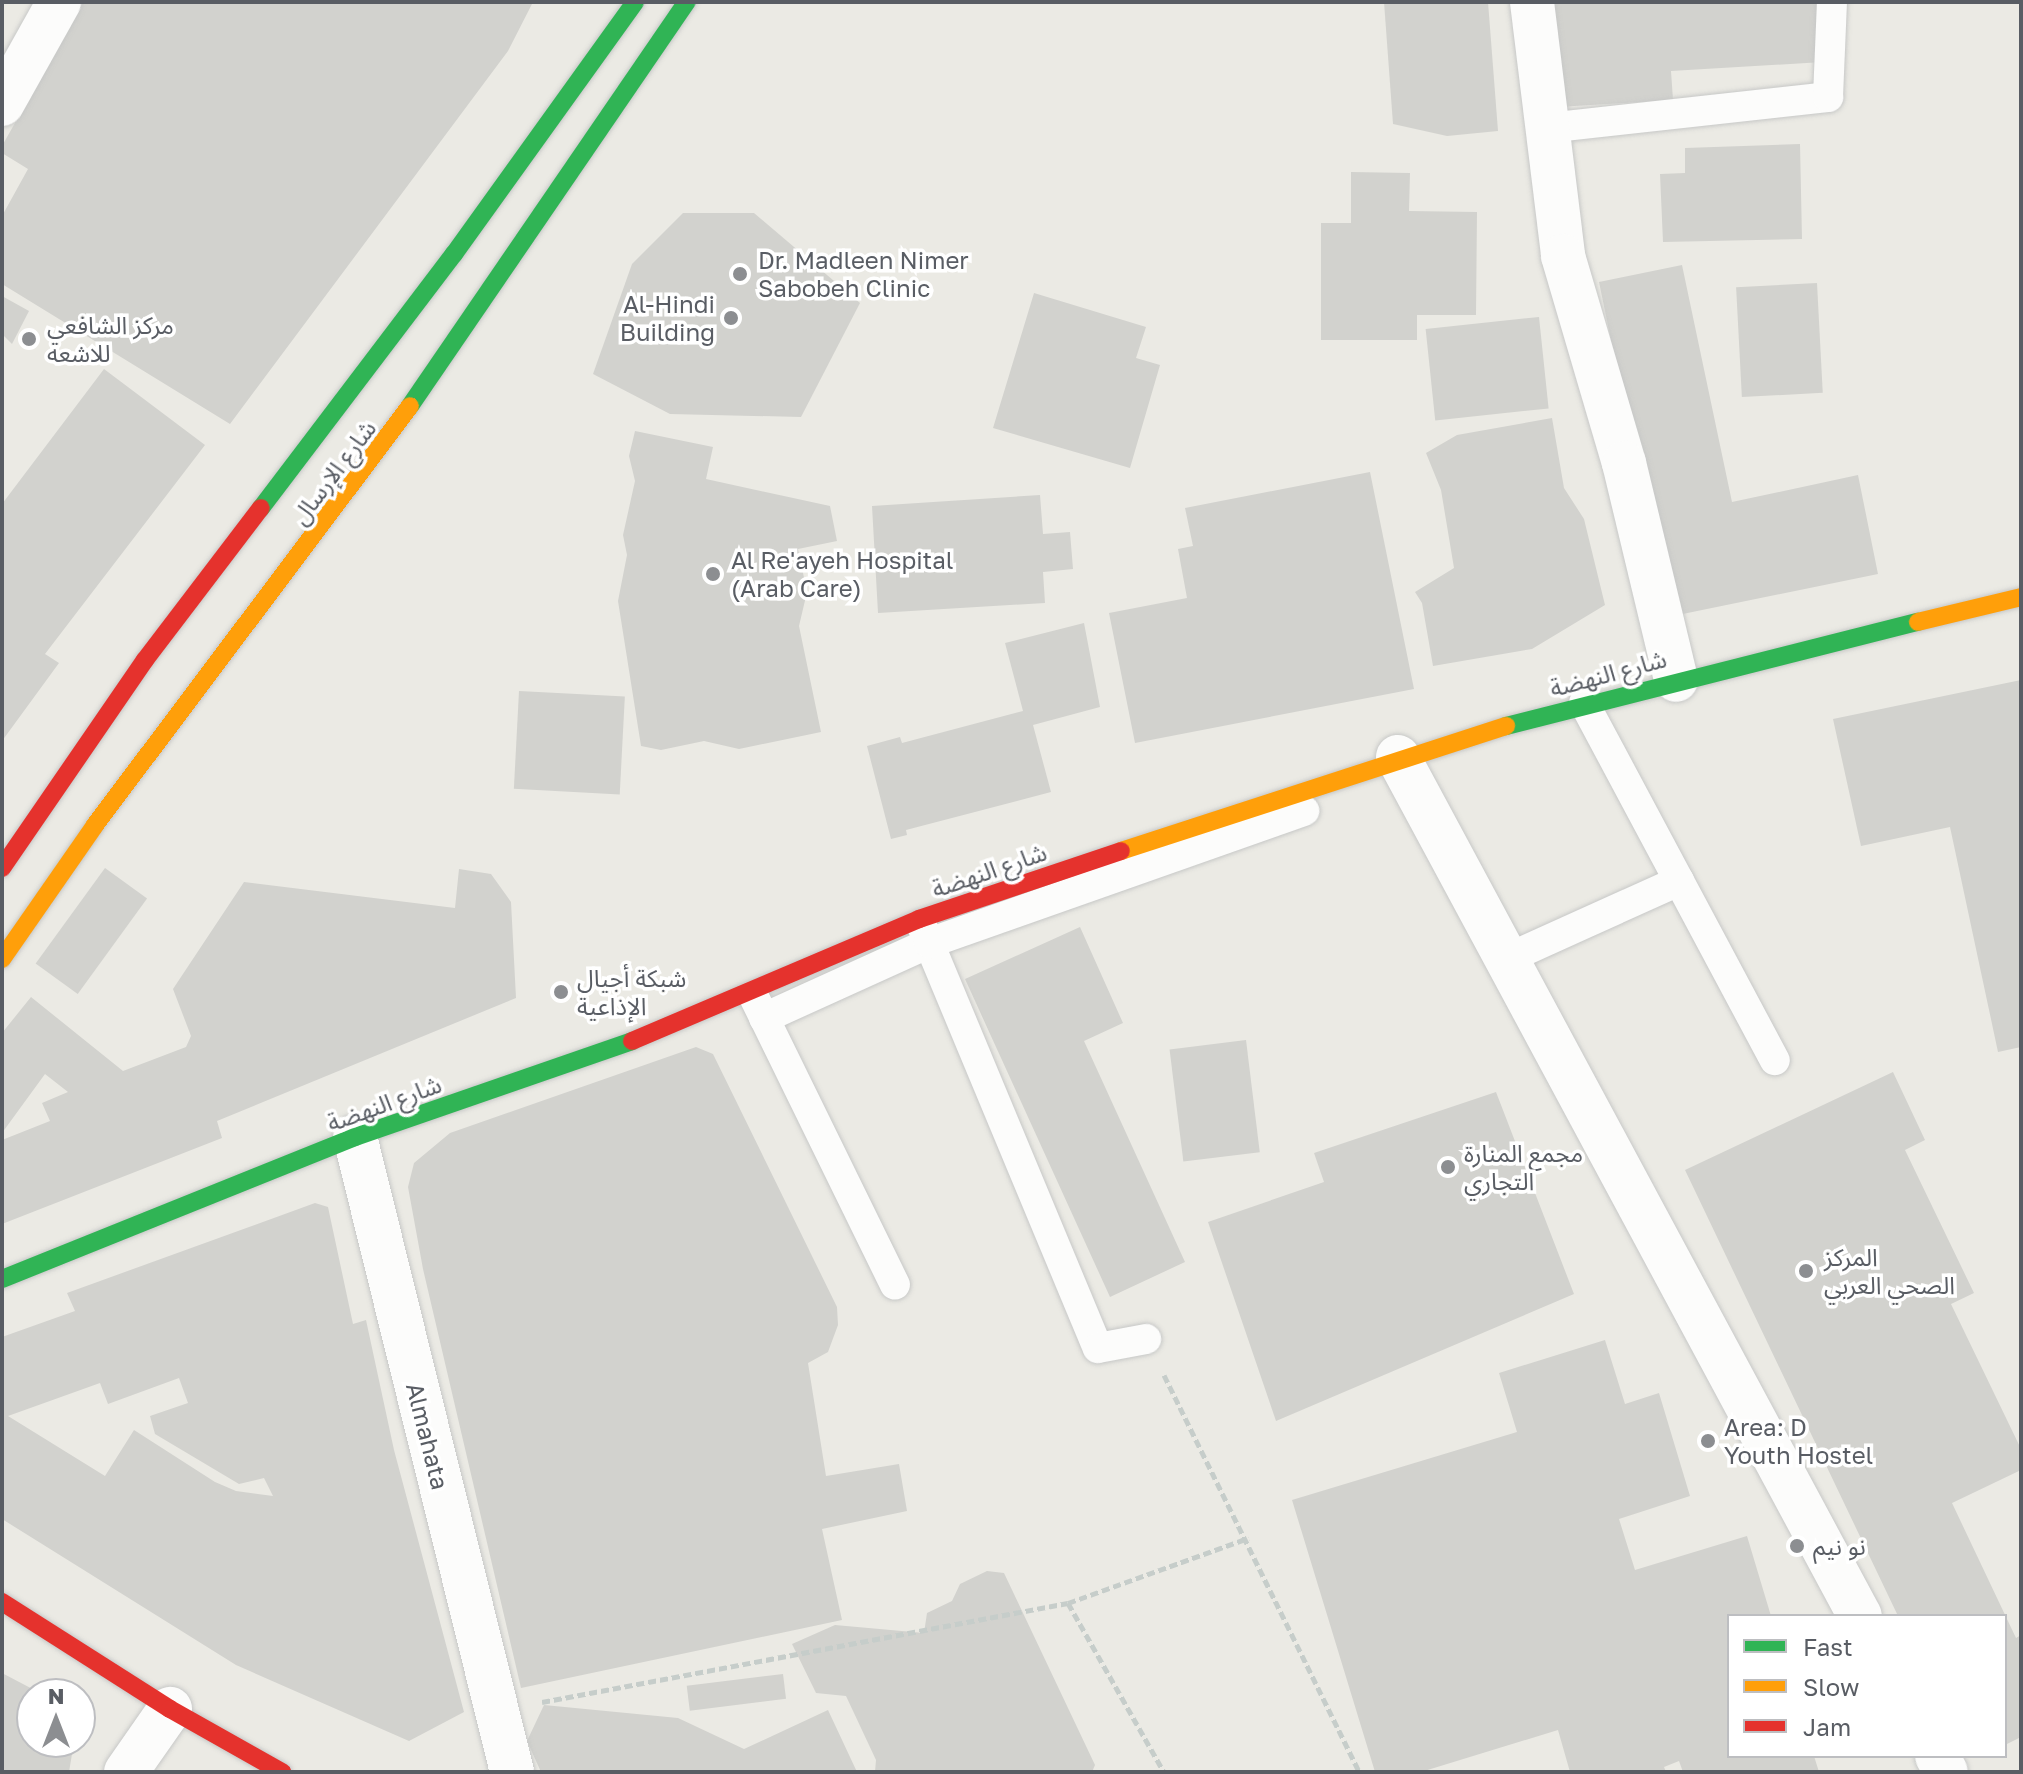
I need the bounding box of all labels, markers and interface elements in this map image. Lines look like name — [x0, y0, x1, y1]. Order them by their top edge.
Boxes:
place label: Dr. Madleen Nimer Sabobeh Clinic — [758, 246, 969, 302]
marker: Dr. Madleen Nimer Sabobeh Clinic — [729, 263, 751, 285]
place label: Al-Hindi Building — [620, 290, 715, 346]
marker: Al-Hindi Building — [722, 309, 740, 327]
place label: مركز الشافعي للاشعه — [47, 311, 174, 367]
marker: مركز الشافعي للاشعه — [18, 328, 40, 350]
street label: شارع الإرسال — [284, 414, 382, 530]
place label: Al Re'ayeh Hospital (Arab Care) — [731, 546, 953, 602]
marker: Al Re'ayeh Hospital (Arab Care) — [702, 563, 724, 585]
street label: شارع النهضة — [1547, 644, 1669, 702]
street label: شارع النهضة — [928, 837, 1050, 903]
place label: شبكة أجيال الإذاعية — [577, 964, 686, 1020]
marker: شبكة أجيال الإذاعية — [552, 983, 570, 1001]
street label: شارع النهضة — [323, 1069, 445, 1137]
place label: مجمع المنارة التجاري — [1464, 1139, 1583, 1195]
marker: مجمع المنارة التجاري — [1439, 1158, 1457, 1176]
place label: المركز الصحي العربي — [1824, 1243, 1955, 1299]
marker: المركز الصحي العربي — [1795, 1260, 1817, 1282]
street label: Almahata — [401, 1379, 455, 1493]
place label: Area: D Youth Hostel — [1724, 1413, 1873, 1469]
marker: Area: D Youth Hostel — [1699, 1432, 1717, 1450]
place label: نو نيم — [1813, 1532, 1866, 1560]
marker: نو نيم — [1788, 1537, 1806, 1555]
legend — [1727, 1614, 2007, 1758]
text: Fast — [1803, 1632, 1853, 1661]
text: Slow — [1803, 1672, 1859, 1701]
north arrow — [16, 1678, 96, 1758]
text: N — [48, 1682, 64, 1709]
text: Jam — [1803, 1712, 1851, 1741]

